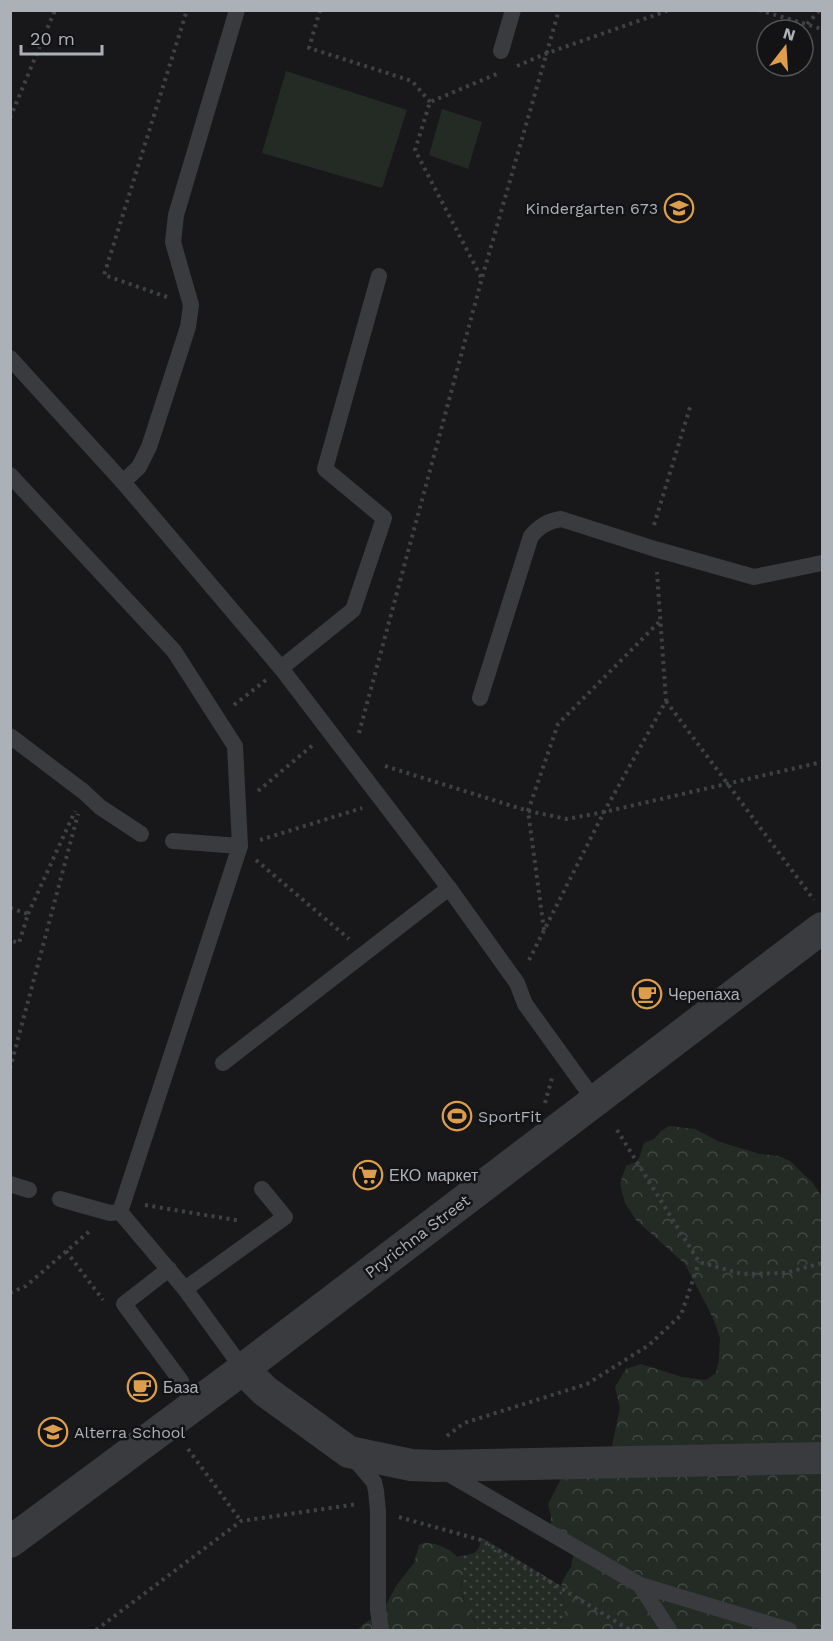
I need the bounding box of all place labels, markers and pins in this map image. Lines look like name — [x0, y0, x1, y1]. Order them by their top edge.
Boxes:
school or university icon: Kindergarten 673 — [663, 192, 695, 224]
place label: Kindergarten 673 — [525, 199, 658, 218]
cafe icon: Черепаха — [631, 978, 663, 1010]
place label: Черепаха — [668, 985, 740, 1004]
sports icon: SportFit — [441, 1100, 473, 1132]
place label: SportFit — [478, 1107, 542, 1126]
supermarket icon: ЕКО маркет — [352, 1159, 384, 1191]
place label: ЕКО маркет — [389, 1166, 479, 1185]
cafe icon: База — [126, 1371, 158, 1403]
place label: База — [163, 1378, 199, 1397]
school or university icon: Alterra School — [37, 1416, 69, 1448]
place label: Alterra School — [74, 1423, 185, 1442]

